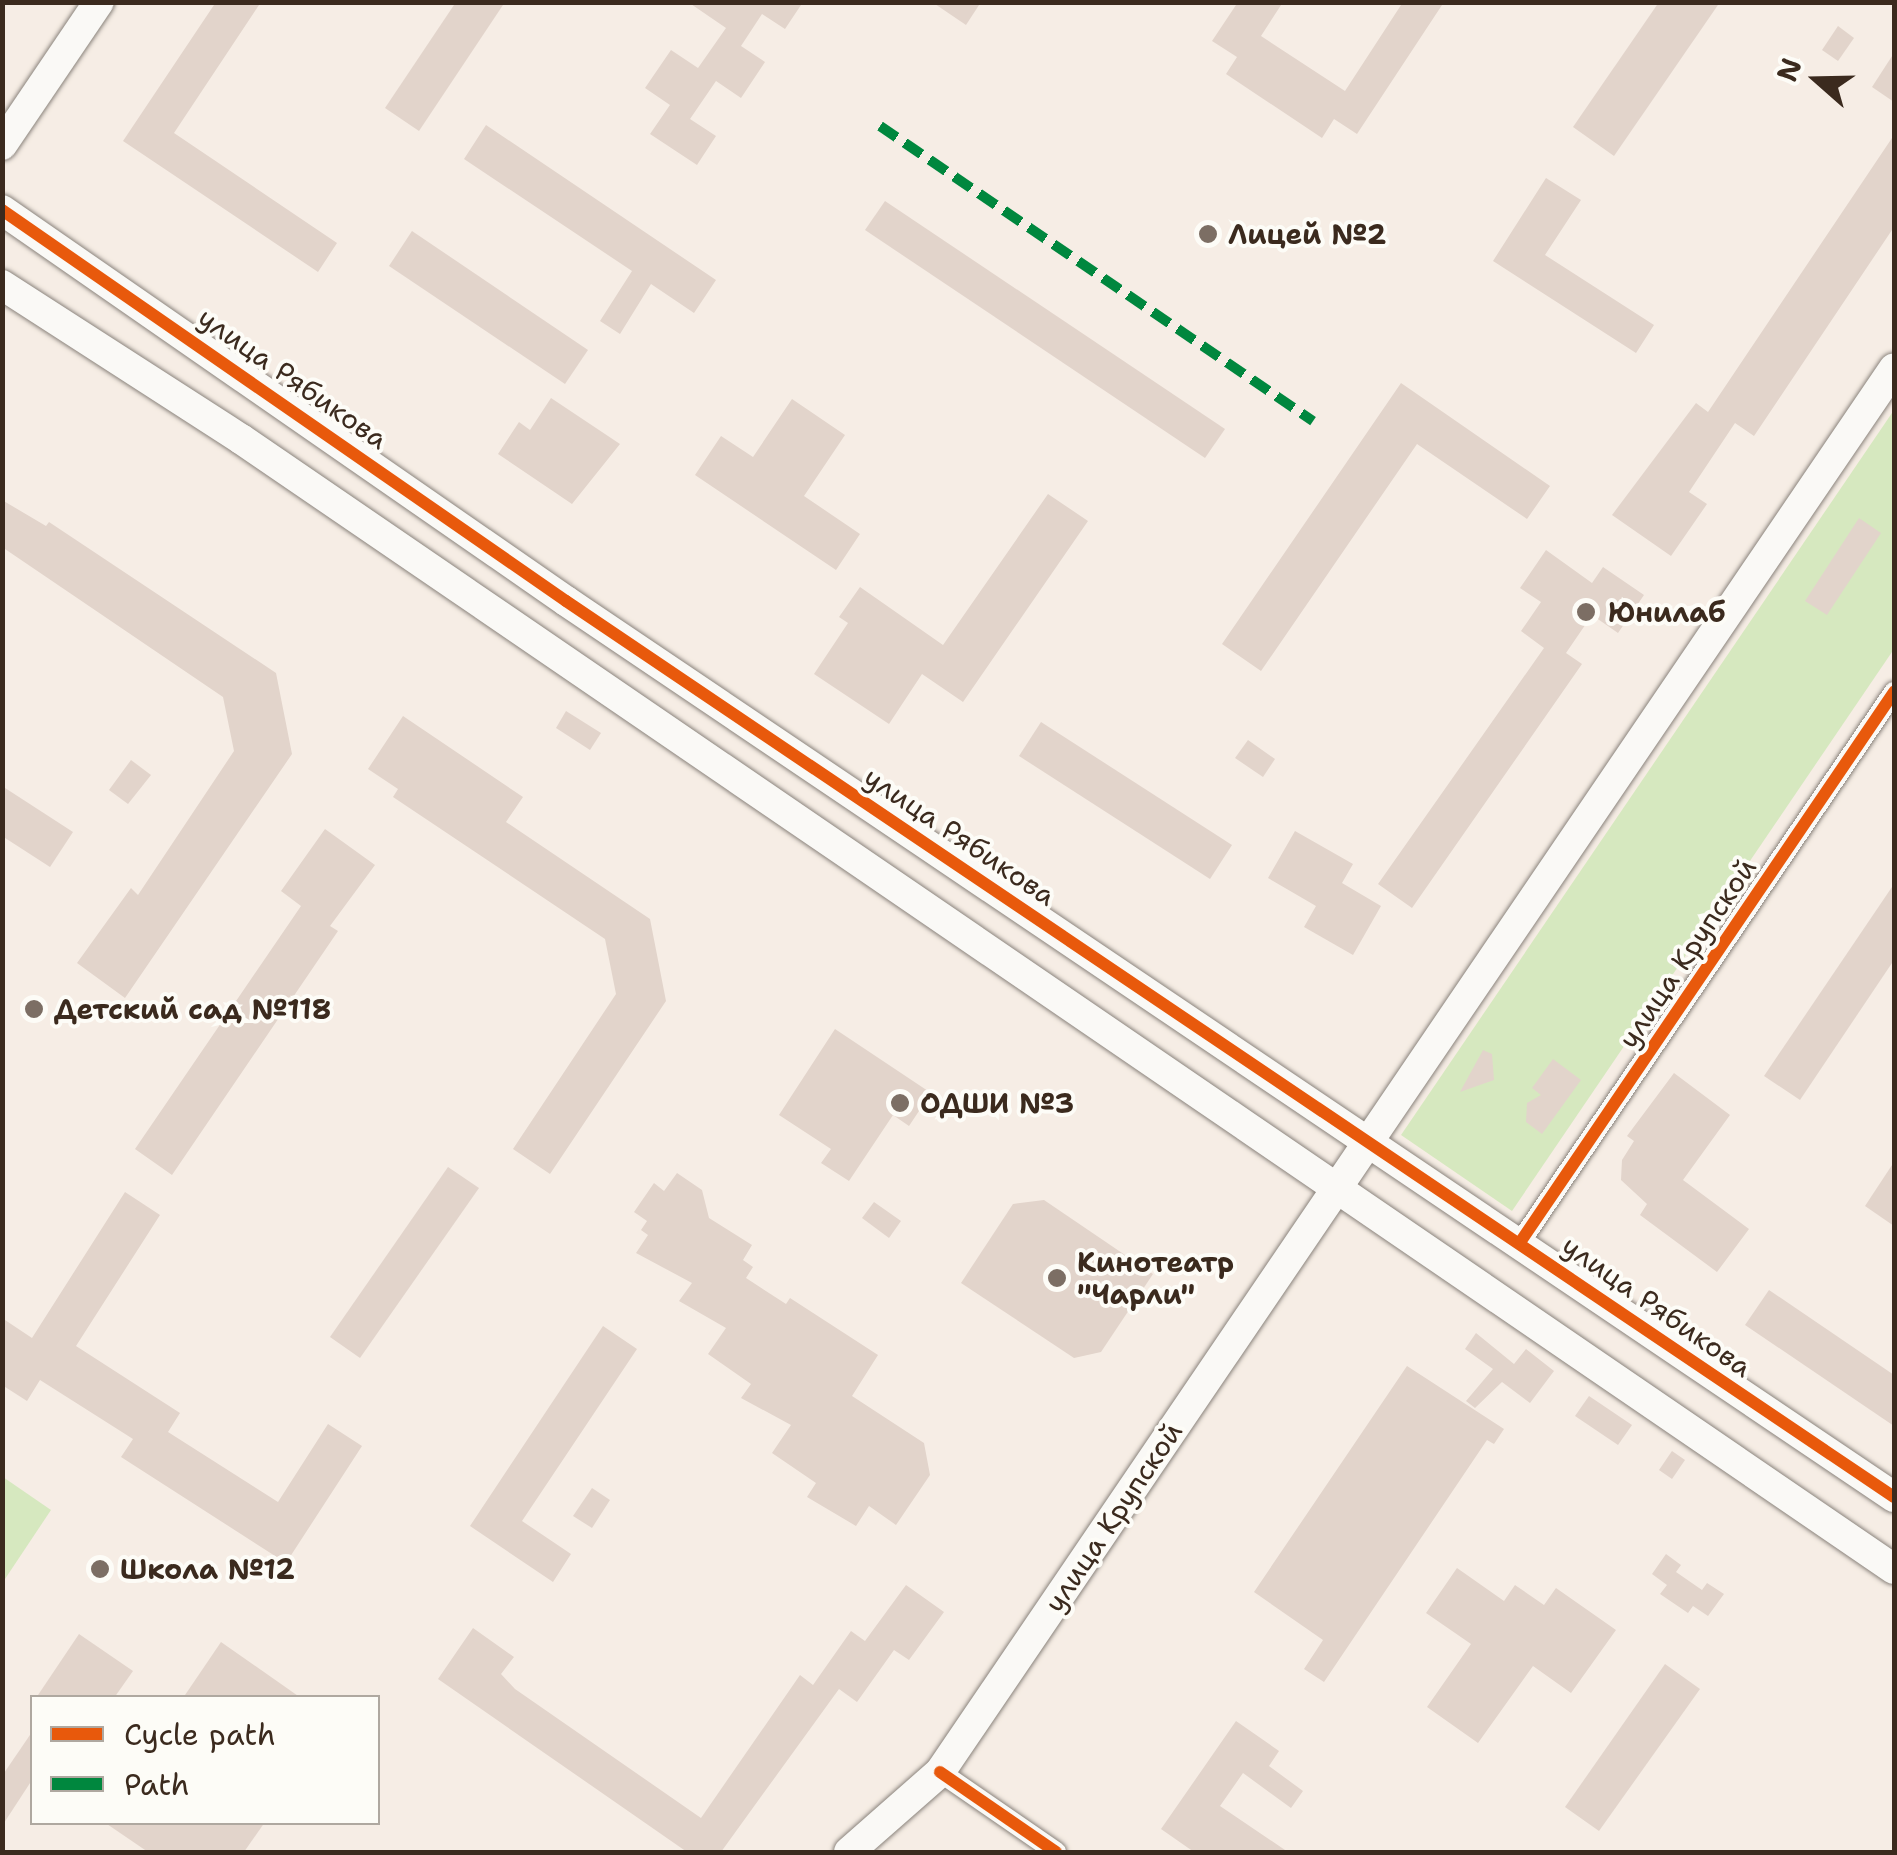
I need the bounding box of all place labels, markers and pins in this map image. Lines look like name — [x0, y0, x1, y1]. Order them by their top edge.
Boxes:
place label: Лицей №2 — [1228, 217, 1386, 251]
marker: Лицей №2 — [1197, 223, 1219, 245]
place label: Юнилаб — [1608, 595, 1725, 629]
marker: Юнилаб — [1573, 599, 1599, 625]
place label: Детский сад №118 — [54, 992, 331, 1026]
marker: Детский сад №118 — [23, 998, 45, 1020]
place label: ОДШИ №3 — [920, 1086, 1074, 1120]
marker: ОДШИ №3 — [889, 1092, 911, 1114]
place label: Кинотеатр "Чарли" — [1077, 1245, 1234, 1311]
marker: Кинотеатр "Чарли" — [1046, 1267, 1068, 1289]
place label: Школа №12 — [120, 1552, 295, 1586]
marker: Школа №12 — [89, 1558, 111, 1580]

